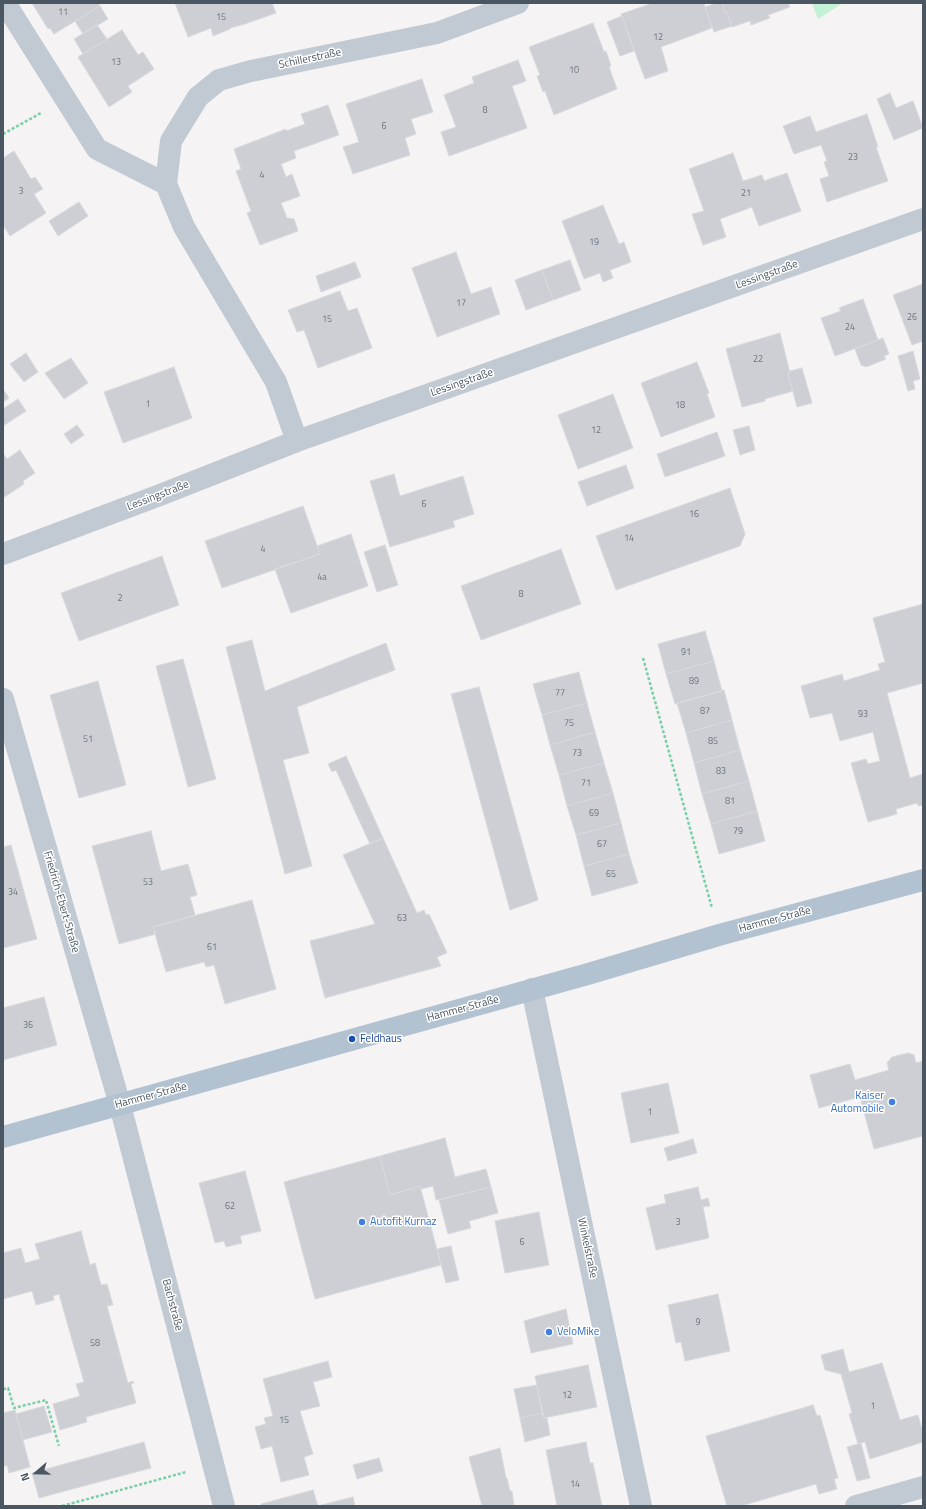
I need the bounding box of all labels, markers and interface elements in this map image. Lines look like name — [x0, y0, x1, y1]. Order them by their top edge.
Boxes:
house number: 11 — [58, 8, 68, 18]
house number: 15 — [216, 13, 226, 23]
house number: 12 — [653, 33, 663, 43]
street label: Schillerstraße — [277, 46, 343, 72]
house number: 13 — [111, 58, 121, 68]
house number: 10 — [569, 66, 579, 76]
house number: 8 — [482, 106, 488, 116]
house number: 6 — [381, 122, 387, 132]
house number: 23 — [848, 153, 858, 163]
house number: 4 — [259, 171, 265, 181]
house number: 3 — [18, 187, 24, 197]
house number: 21 — [741, 189, 751, 199]
house number: 19 — [589, 238, 599, 248]
street label: Lessingstraße — [734, 258, 800, 292]
house number: 17 — [456, 299, 466, 309]
house number: 26 — [907, 313, 917, 323]
house number: 15 — [322, 315, 332, 325]
house number: 24 — [845, 323, 855, 333]
house number: 22 — [753, 355, 763, 365]
street label: Lessingstraße — [429, 366, 495, 400]
house number: 1 — [145, 400, 151, 410]
house number: 18 — [675, 401, 685, 411]
house number: 12 — [591, 426, 601, 436]
street label: Lessingstraße — [125, 478, 191, 514]
house number: 6 — [421, 500, 427, 510]
house number: 16 — [689, 510, 699, 520]
house number: 14 — [624, 534, 634, 544]
house number: 4 — [260, 545, 266, 555]
house number: 4a — [317, 573, 327, 583]
house number: 8 — [518, 590, 524, 600]
house number: 2 — [117, 594, 123, 604]
house number: 91 — [681, 648, 691, 658]
house number: 89 — [689, 677, 699, 687]
house number: 77 — [555, 689, 565, 699]
house number: 87 — [700, 707, 710, 717]
house number: 93 — [858, 710, 868, 720]
house number: 75 — [564, 719, 574, 729]
house number: 51 — [83, 735, 93, 745]
house number: 85 — [708, 737, 718, 747]
house number: 73 — [572, 749, 582, 759]
house number: 83 — [716, 767, 726, 777]
house number: 71 — [581, 779, 591, 789]
house number: 81 — [725, 797, 735, 807]
house number: 69 — [589, 809, 599, 819]
house number: 79 — [733, 827, 743, 837]
house number: 67 — [597, 840, 607, 850]
street label: Friedrich-Ebert-Straße — [40, 850, 82, 954]
house number: 65 — [606, 870, 616, 880]
house number: 53 — [143, 878, 153, 888]
house number: 34 — [8, 888, 18, 898]
street label: Hammer Straße — [738, 904, 812, 936]
house number: 63 — [397, 914, 407, 924]
house number: 61 — [207, 943, 217, 953]
street label: Hammer Straße — [426, 993, 500, 1025]
house number: 36 — [23, 1021, 33, 1031]
place label: Feldhaus — [360, 1032, 402, 1046]
marker: Feldhaus — [347, 1034, 357, 1044]
street label: Hammer Straße — [114, 1080, 188, 1112]
place label: Kaiser Automobile — [831, 1089, 884, 1115]
marker: Kaiser Automobile — [887, 1097, 897, 1107]
house number: 1 — [647, 1108, 653, 1118]
house number: 62 — [225, 1202, 235, 1212]
place label: Autofit Kurnaz — [370, 1215, 437, 1229]
marker: Autofit Kurnaz — [357, 1217, 367, 1227]
street label: Winkelstraße — [574, 1217, 600, 1279]
house number: 3 — [675, 1218, 681, 1228]
house number: 6 — [519, 1238, 525, 1248]
street label: Bachstraße — [159, 1278, 185, 1332]
house number: 9 — [695, 1318, 701, 1328]
place label: VeloMike — [557, 1325, 599, 1339]
marker: VeloMike — [544, 1327, 554, 1337]
house number: 58 — [90, 1339, 100, 1349]
house number: 12 — [562, 1391, 572, 1401]
house number: 1 — [870, 1402, 876, 1412]
house number: 15 — [279, 1416, 289, 1426]
north arrow — [16, 1453, 56, 1493]
text: N — [16, 1471, 34, 1483]
house number: 14 — [570, 1480, 580, 1490]

